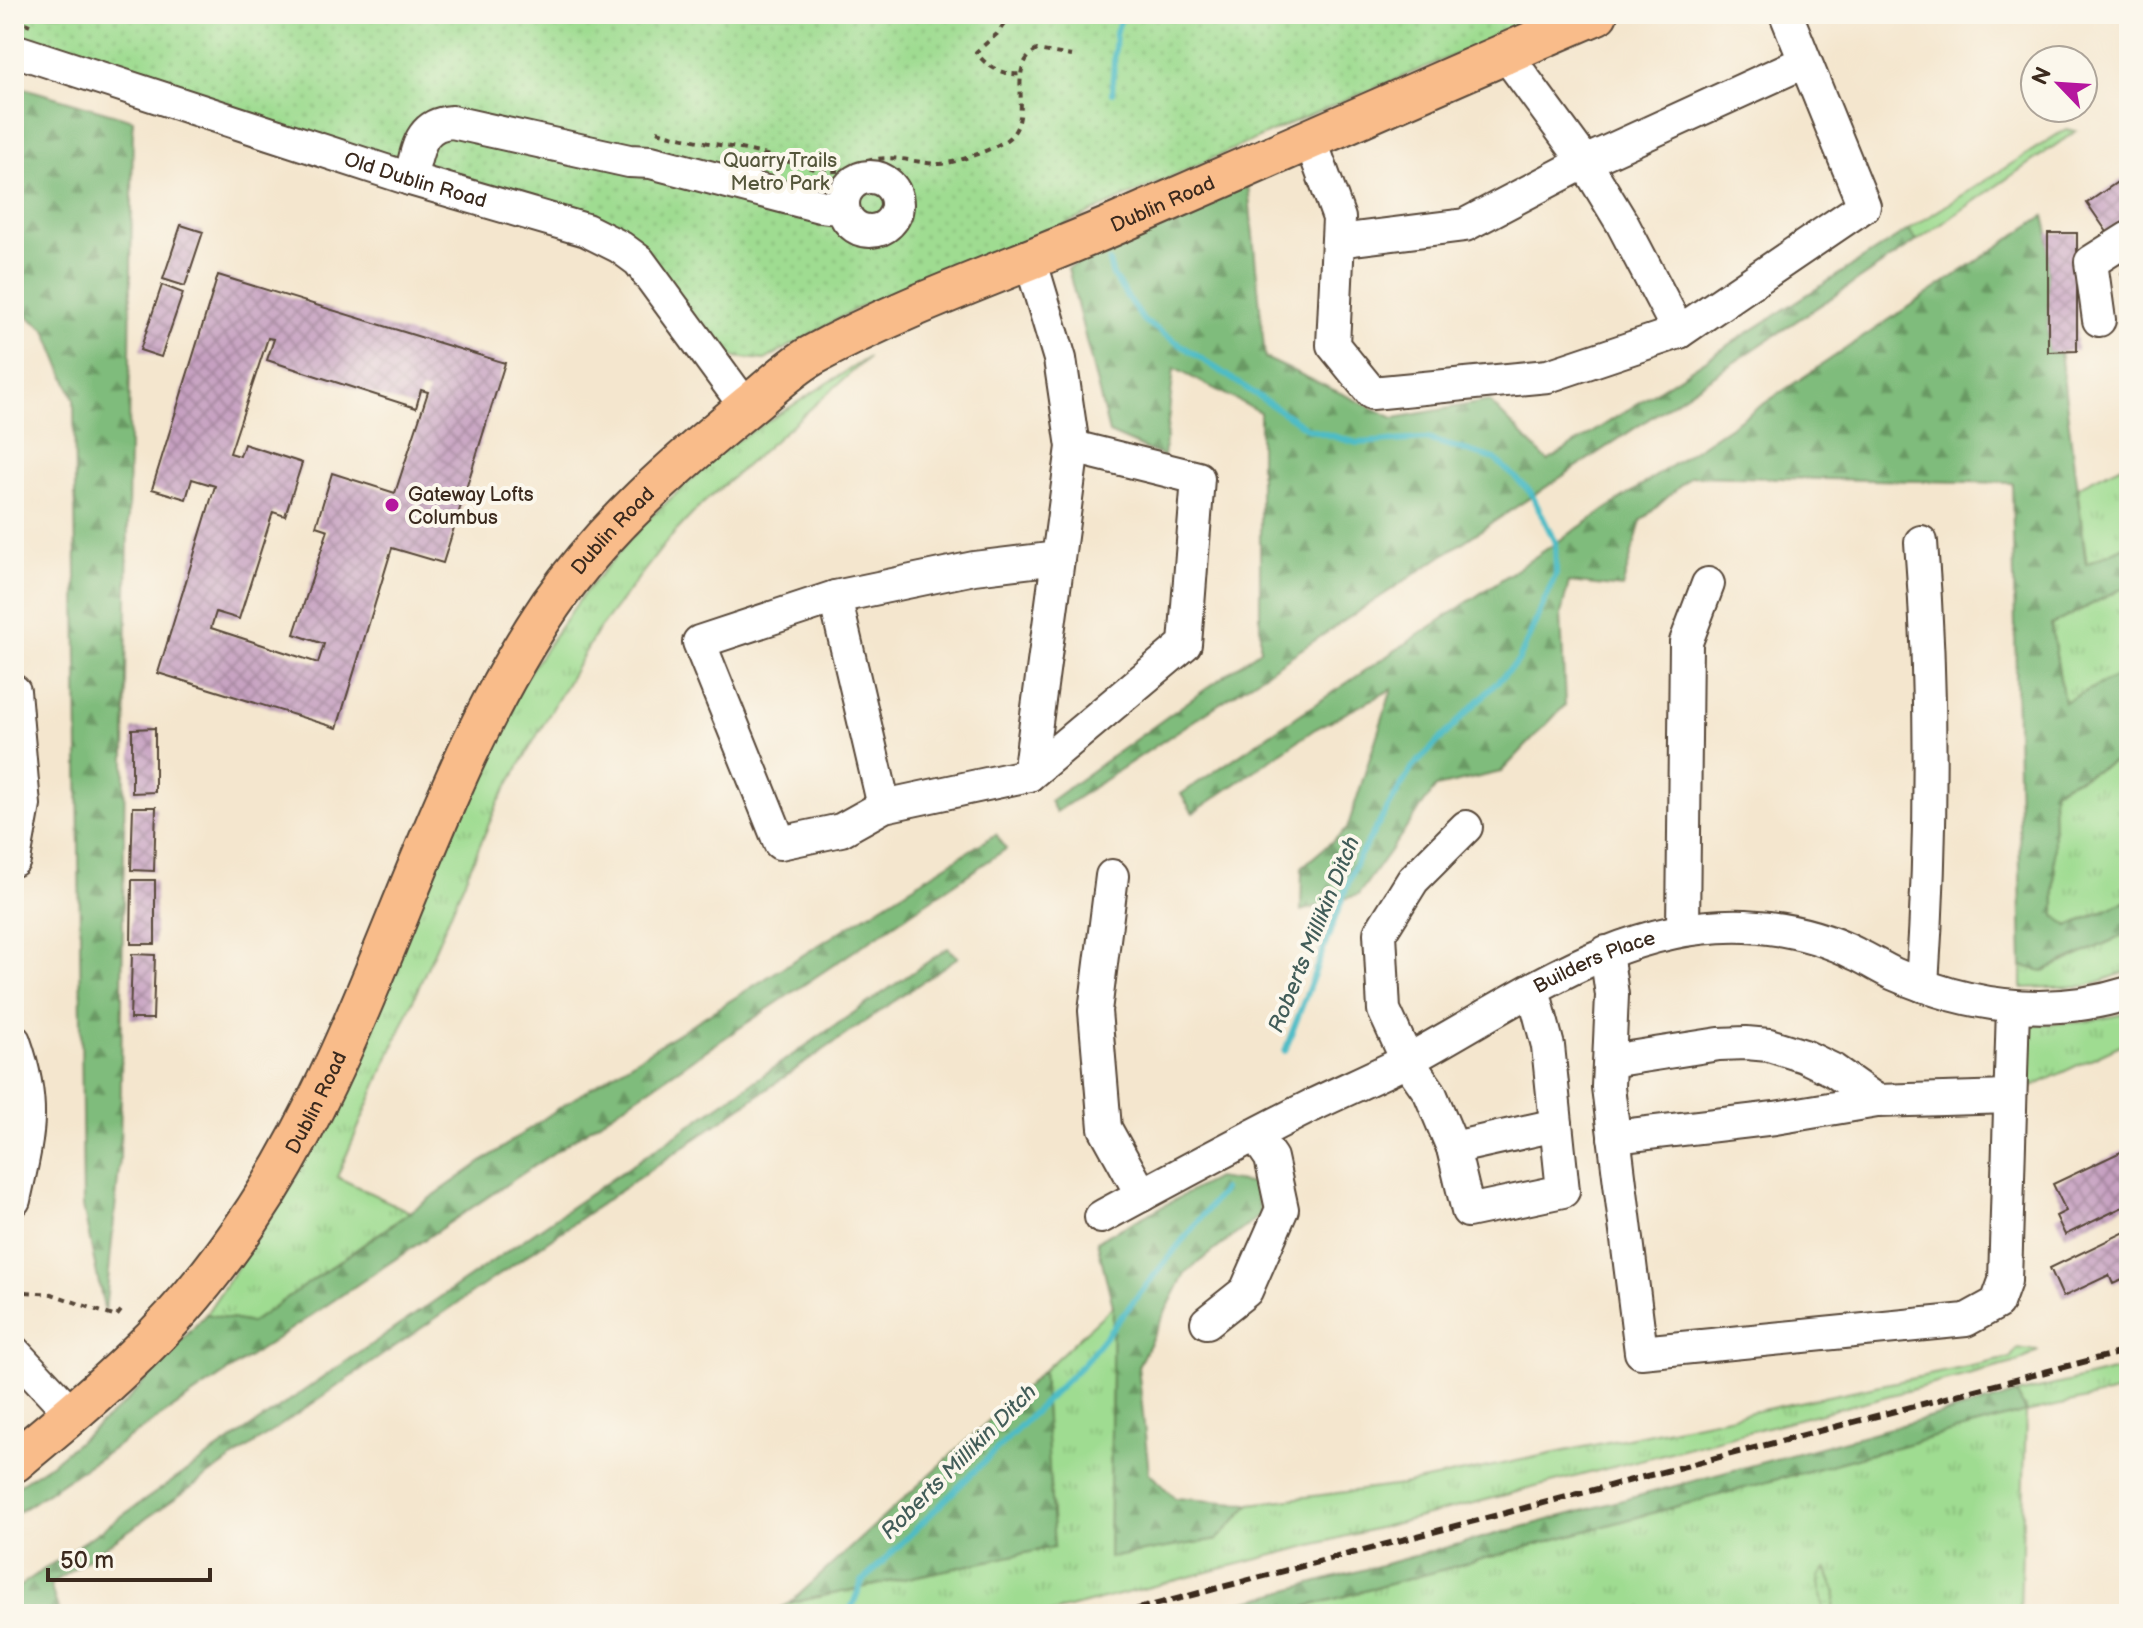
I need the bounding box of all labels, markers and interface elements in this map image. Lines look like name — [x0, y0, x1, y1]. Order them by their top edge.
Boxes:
north arrow — [2019, 44, 2099, 124]
text: N — [2027, 63, 2058, 89]
street label: Old Dublin Road — [341, 147, 489, 214]
park label: Quarry Trails Metro Park — [723, 149, 837, 196]
street label: Dublin Road — [1107, 171, 1219, 238]
street label: Dublin Road — [566, 482, 660, 580]
place label: Gateway Lofts Columbus — [408, 483, 534, 530]
marker: Gateway Lofts Columbus — [383, 496, 401, 514]
water label: Roberts Millikin Ditch — [1263, 833, 1366, 1037]
street label: Builders Place — [1529, 926, 1658, 999]
street label: Dublin Road — [281, 1048, 352, 1158]
water label: Roberts Millikin Ditch — [876, 1379, 1043, 1546]
scale bar — [48, 1532, 210, 1582]
text: 50 m — [60, 1546, 114, 1575]

